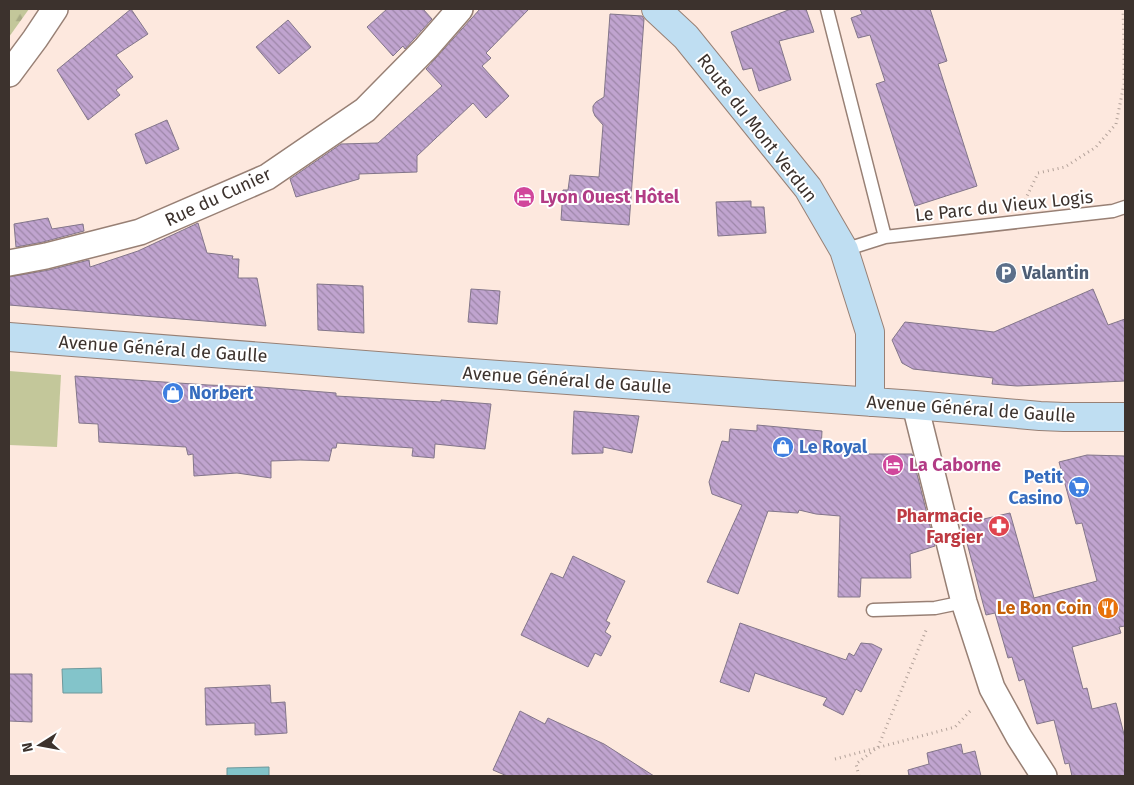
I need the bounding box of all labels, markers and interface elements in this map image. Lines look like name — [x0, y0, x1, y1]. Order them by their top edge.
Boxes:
street label: Route du Mont Verdun — [692, 49, 822, 207]
street label: Rue du Cunier — [161, 163, 275, 231]
hotel icon: Lyon Ouest Hôtel — [512, 185, 536, 209]
place label: Lyon Ouest Hôtel — [540, 186, 680, 208]
street label: Le Parc du Vieux Logis — [914, 186, 1094, 226]
parking icon: Valantin — [994, 261, 1018, 285]
place label: Valantin — [1021, 262, 1089, 284]
street label: Avenue Général de Gaulle — [58, 331, 268, 367]
street label: Avenue Général de Gaulle — [462, 362, 672, 398]
shop icon: Norbert — [161, 381, 185, 405]
place label: Norbert — [189, 382, 255, 404]
street label: Avenue Général de Gaulle — [866, 391, 1076, 427]
shop icon: Le Royal — [771, 435, 795, 459]
place label: Le Royal — [799, 436, 868, 458]
hotel icon: La Caborne — [881, 453, 905, 477]
place label: La Caborne — [909, 454, 1001, 476]
place label: Petit Casino — [1008, 466, 1064, 509]
supermarket icon: Petit Casino — [1067, 475, 1091, 499]
place label: Pharmacie Fargier — [896, 505, 984, 548]
pharmacy icon: Pharmacie Fargier — [987, 514, 1011, 538]
restaurant icon: Le Bon Coin — [1096, 596, 1120, 620]
place label: Le Bon Coin — [997, 597, 1092, 619]
north arrow — [15, 720, 65, 770]
text: N — [18, 741, 37, 754]

